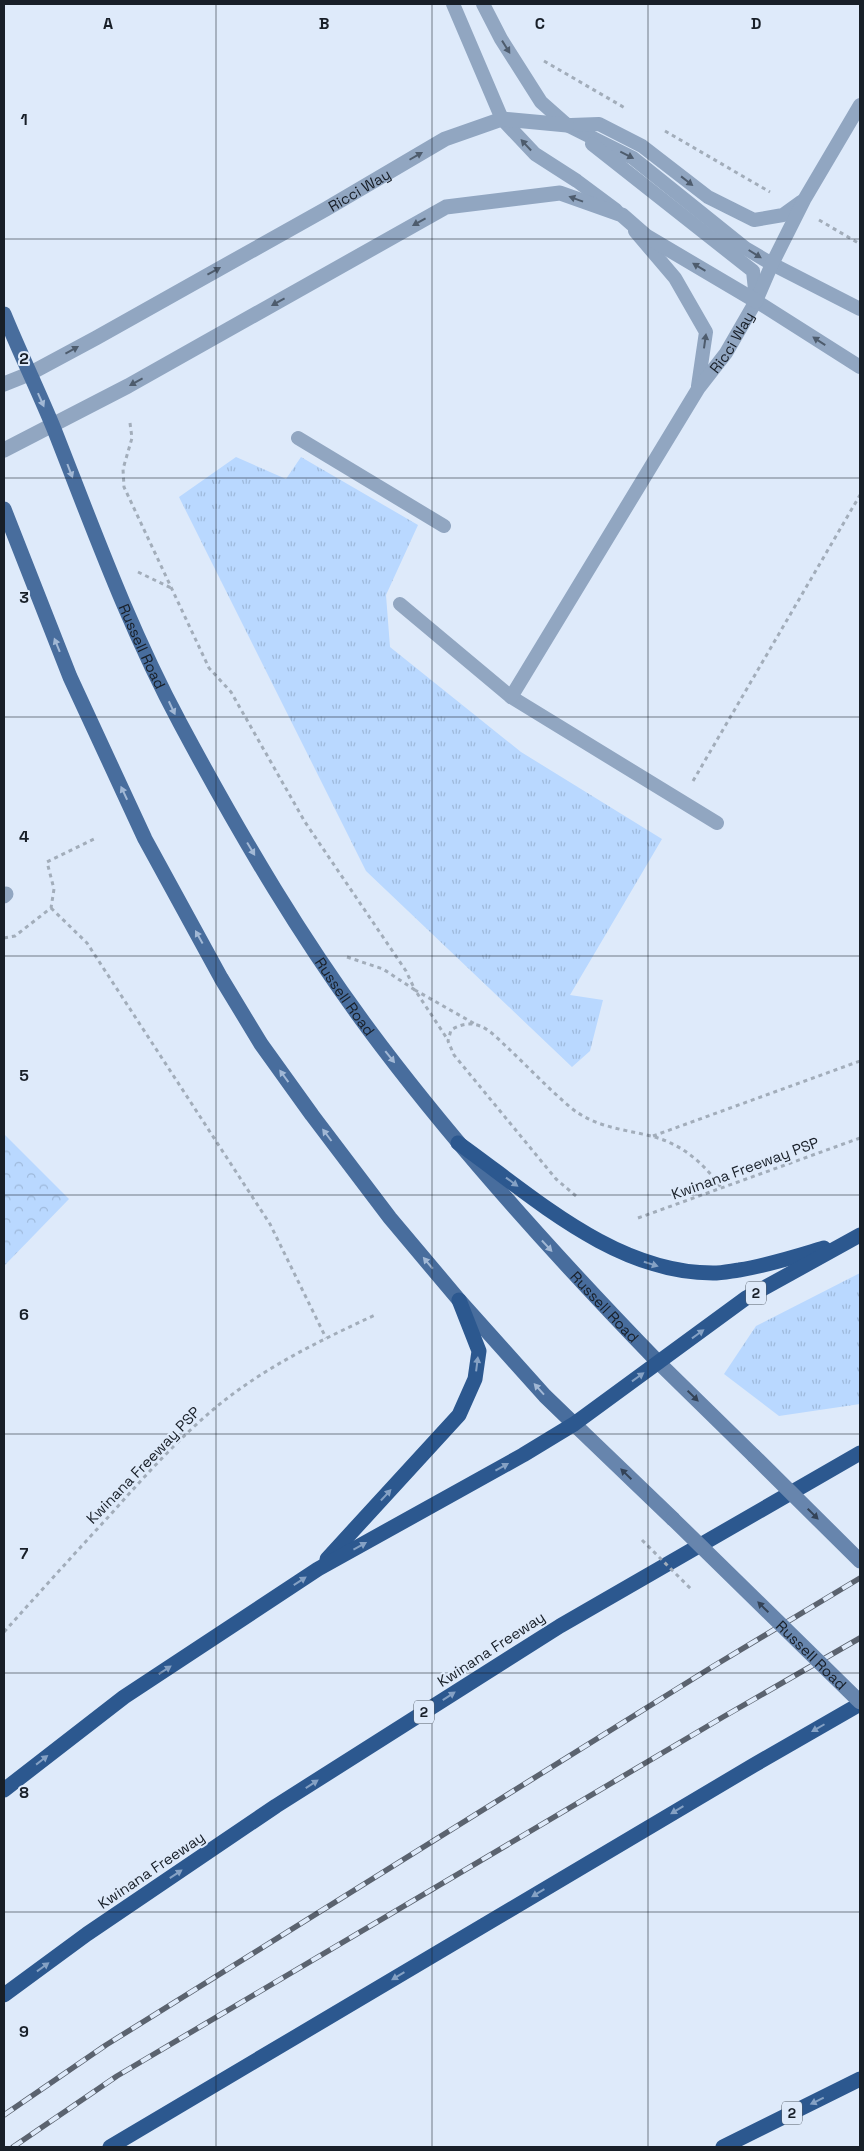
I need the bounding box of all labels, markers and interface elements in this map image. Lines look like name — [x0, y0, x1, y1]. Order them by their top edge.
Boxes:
text: A — [103, 13, 113, 34]
text: B — [319, 13, 329, 34]
text: C — [535, 13, 545, 34]
text: D — [751, 13, 761, 34]
one-way arrow — [501, 40, 510, 53]
text: 1 — [20, 109, 28, 130]
one-way arrow — [521, 139, 532, 152]
one-way arrow — [619, 151, 634, 159]
one-way arrow — [410, 152, 423, 161]
street label: Ricci Way — [324, 164, 394, 215]
one-way arrow — [680, 175, 693, 186]
one-way arrow — [568, 195, 583, 203]
one-way arrow — [413, 218, 426, 227]
one-way arrow — [749, 249, 762, 259]
one-way arrow — [692, 263, 707, 271]
one-way arrow — [208, 267, 221, 276]
one-way arrow — [270, 298, 285, 306]
street label: Ricci Way — [705, 308, 758, 377]
one-way arrow — [701, 332, 709, 348]
one-way arrow — [813, 336, 826, 346]
one-way arrow — [65, 346, 80, 354]
text: 2 — [19, 348, 29, 369]
one-way arrow — [129, 377, 143, 386]
one-way arrow — [37, 393, 45, 407]
one-way arrow — [66, 464, 74, 479]
text: 3 — [19, 587, 29, 608]
street label: Russell Road — [115, 601, 170, 692]
one-way arrow — [53, 638, 61, 652]
one-way arrow — [168, 700, 177, 715]
one-way arrow — [119, 786, 127, 800]
text: 4 — [19, 826, 29, 847]
one-way arrow — [247, 843, 256, 856]
one-way arrow — [194, 930, 203, 944]
street label: Russell Road — [311, 953, 379, 1039]
one-way arrow — [384, 1050, 395, 1063]
text: 5 — [19, 1065, 29, 1086]
one-way arrow — [279, 1069, 289, 1082]
one-way arrow — [322, 1129, 333, 1142]
street label: Kwinana Freeway PSP — [669, 1132, 821, 1204]
one-way arrow — [505, 1176, 518, 1187]
one-way arrow — [541, 1239, 553, 1251]
one-way arrow — [422, 1257, 433, 1270]
one-way arrow — [643, 1260, 658, 1268]
street label: Russell Road — [567, 1267, 643, 1346]
road number: 2 — [746, 1282, 766, 1305]
text: 6 — [19, 1304, 29, 1325]
one-way arrow — [691, 1329, 705, 1339]
one-way arrow — [473, 1356, 481, 1372]
one-way arrow — [631, 1372, 645, 1382]
one-way arrow — [533, 1384, 545, 1396]
one-way arrow — [687, 1390, 699, 1402]
street label: Kwinana Freeway PSP — [82, 1402, 204, 1528]
one-way arrow — [496, 1462, 509, 1471]
one-way arrow — [620, 1468, 632, 1480]
one-way arrow — [380, 1489, 392, 1501]
one-way arrow — [807, 1508, 819, 1520]
one-way arrow — [354, 1541, 367, 1550]
text: 7 — [20, 1543, 29, 1564]
one-way arrow — [294, 1576, 307, 1586]
one-way arrow — [757, 1601, 769, 1613]
street label: Kwinana Freeway — [434, 1607, 548, 1691]
street label: Russell Road — [772, 1616, 851, 1693]
one-way arrow — [158, 1665, 171, 1675]
one-way arrow — [442, 1692, 455, 1701]
road number: 2 — [414, 1700, 434, 1724]
one-way arrow — [811, 1724, 824, 1733]
one-way arrow — [35, 1754, 48, 1765]
one-way arrow — [305, 1779, 318, 1789]
text: 8 — [19, 1782, 29, 1803]
one-way arrow — [671, 1806, 684, 1815]
street label: Kwinana Freeway — [94, 1827, 208, 1913]
one-way arrow — [170, 1869, 183, 1879]
one-way arrow — [531, 1889, 544, 1898]
one-way arrow — [36, 1961, 49, 1972]
one-way arrow — [392, 1972, 405, 1981]
text: 9 — [19, 2021, 29, 2042]
one-way arrow — [809, 2096, 824, 2105]
road number: 2 — [782, 2102, 802, 2124]

